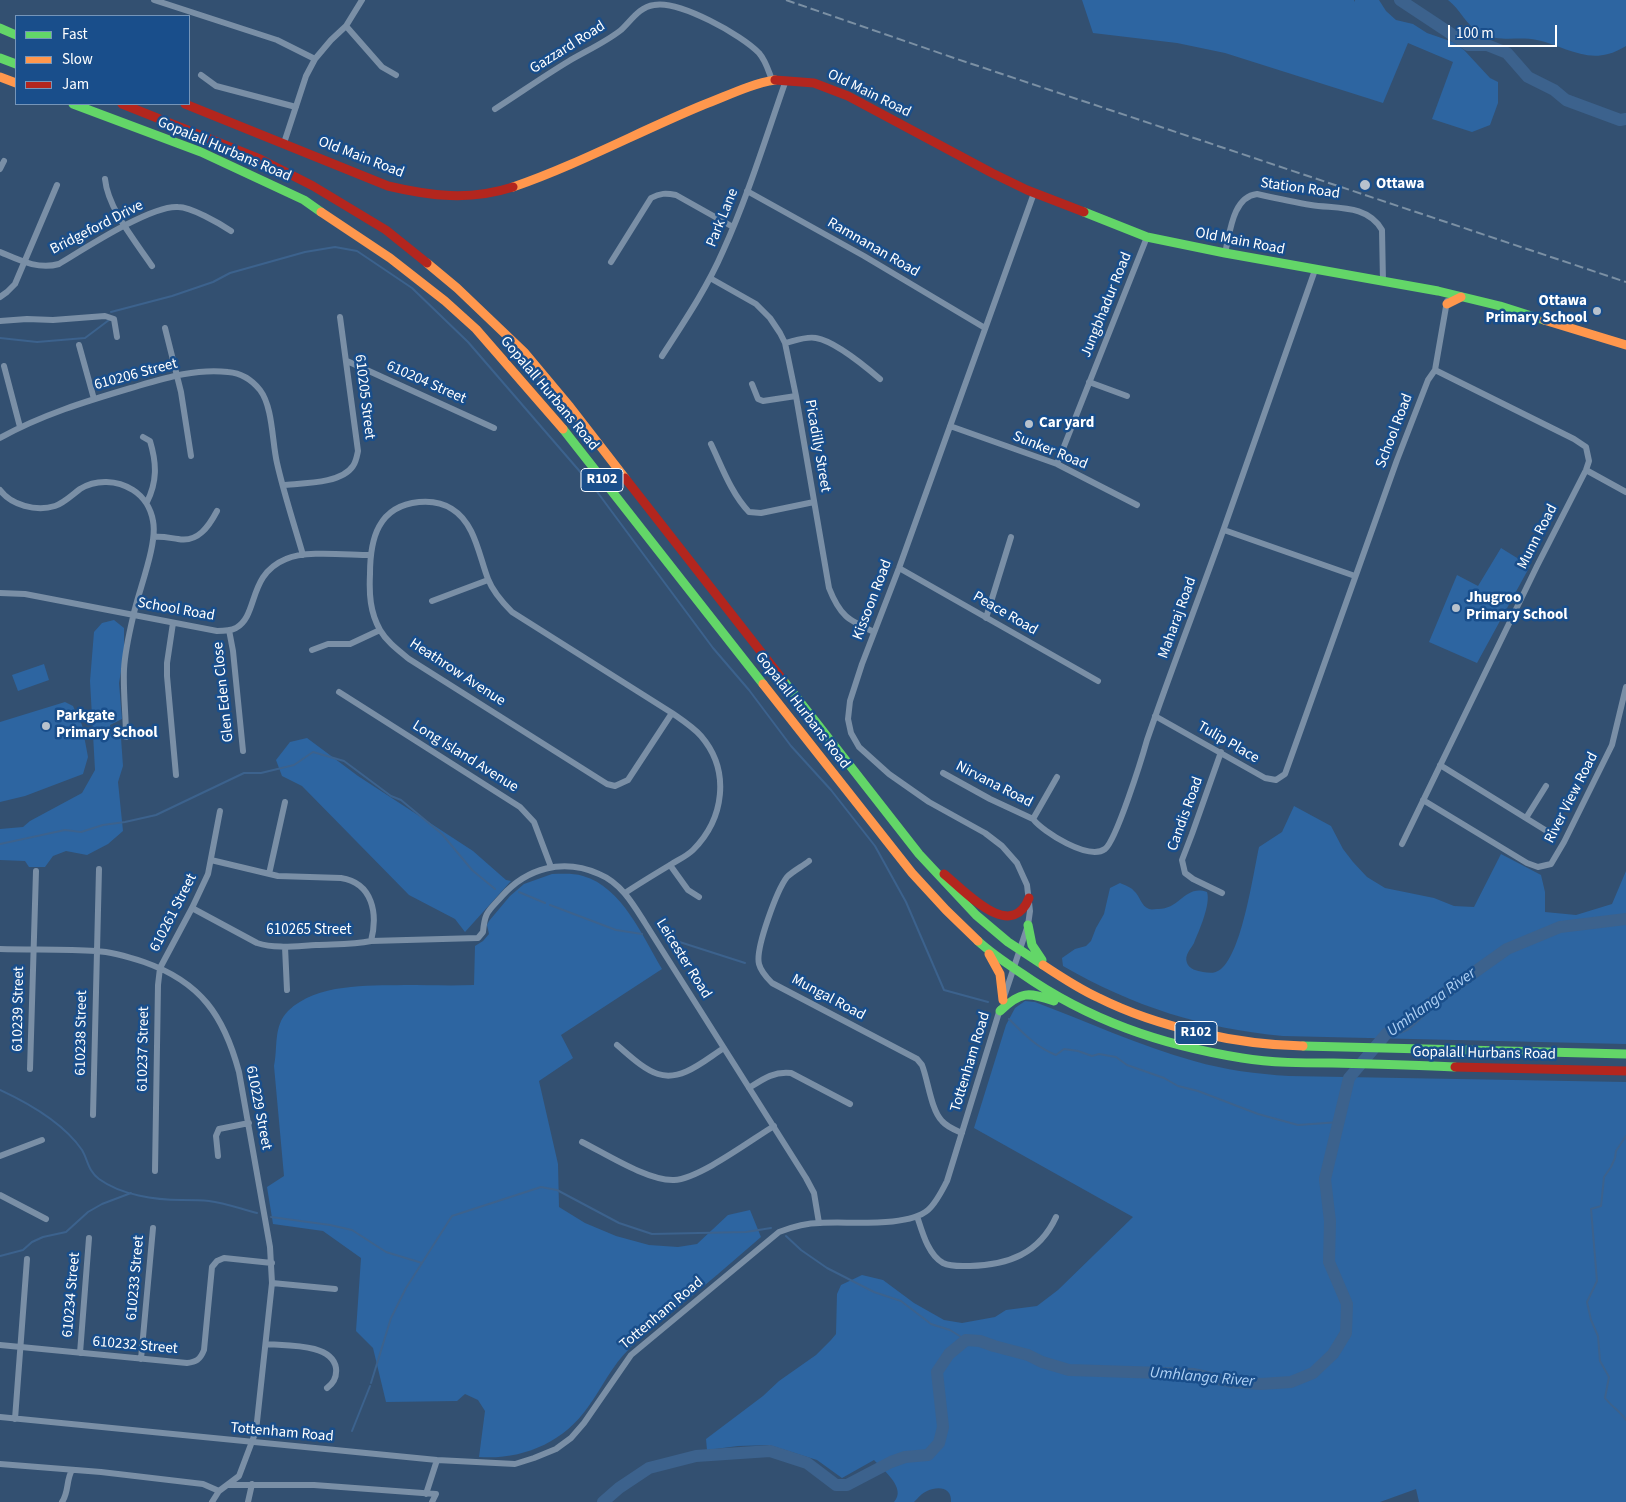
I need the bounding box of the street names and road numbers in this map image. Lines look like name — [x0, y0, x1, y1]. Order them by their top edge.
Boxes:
street label: Gazzard Road — [527, 18, 609, 78]
street label: Old Main Road — [824, 66, 914, 122]
street label: Gopalall Hurbans Road — [154, 114, 294, 186]
street label: Old Main Road — [315, 133, 407, 183]
street label: Station Road — [1259, 175, 1341, 203]
street label: Park Lane — [703, 186, 743, 250]
street label: Bridgeford Drive — [47, 197, 147, 259]
street label: Ramnanan Road — [824, 214, 922, 282]
street label: Old Main Road — [1194, 225, 1286, 259]
street label: Jungbhadur Road — [1078, 250, 1136, 360]
street label: Gopalall Hurbans Road — [496, 333, 602, 455]
street label: 610205 Street — [350, 354, 378, 440]
street label: 610206 Street — [92, 355, 180, 395]
street label: 610204 Street — [383, 357, 469, 409]
street label: School Road — [1373, 391, 1417, 471]
street label: Picadilly Street — [800, 398, 834, 494]
street label: Sunker Road — [1010, 428, 1090, 474]
road number: R102 — [581, 468, 623, 492]
street label: Munn Road — [1514, 501, 1562, 573]
street label: Kissoon Road — [849, 557, 897, 643]
street label: Maharaj Road — [1155, 575, 1201, 661]
street label: Peace Road — [969, 588, 1041, 640]
street label: School Road — [136, 594, 216, 626]
street label: Heathrow Avenue — [406, 635, 508, 711]
street label: Glen Eden Close — [210, 641, 238, 743]
street label: Gopalall Hurbans Road — [751, 649, 853, 773]
street label: Long Island Avenue — [409, 717, 521, 797]
street label: Tulip Place — [1194, 718, 1262, 768]
street label: River View Road — [1541, 749, 1603, 847]
street label: Nirvana Road — [952, 758, 1036, 812]
street label: Candis Road — [1164, 774, 1208, 854]
street label: 610261 Street — [147, 871, 201, 955]
street label: Leicester Road — [651, 916, 715, 1002]
street label: 610265 Street — [266, 922, 352, 940]
street label: 610239 Street — [9, 966, 29, 1052]
street label: Mungal Road — [788, 971, 868, 1025]
street label: 610238 Street — [72, 990, 92, 1076]
street label: 610237 Street — [134, 1006, 154, 1092]
street label: Tottenham Road — [947, 1010, 995, 1114]
road number: R102 — [1175, 1021, 1217, 1044]
street label: Gopalall Hurbans Road — [1412, 1044, 1556, 1064]
street label: 610229 Street — [241, 1064, 275, 1152]
street label: 610233 Street — [123, 1235, 149, 1321]
street label: 610234 Street — [59, 1252, 85, 1338]
street label: Tottenham Road — [617, 1274, 707, 1354]
street label: 610232 Street — [92, 1333, 178, 1359]
street label: Tottenham Road — [230, 1420, 334, 1446]

